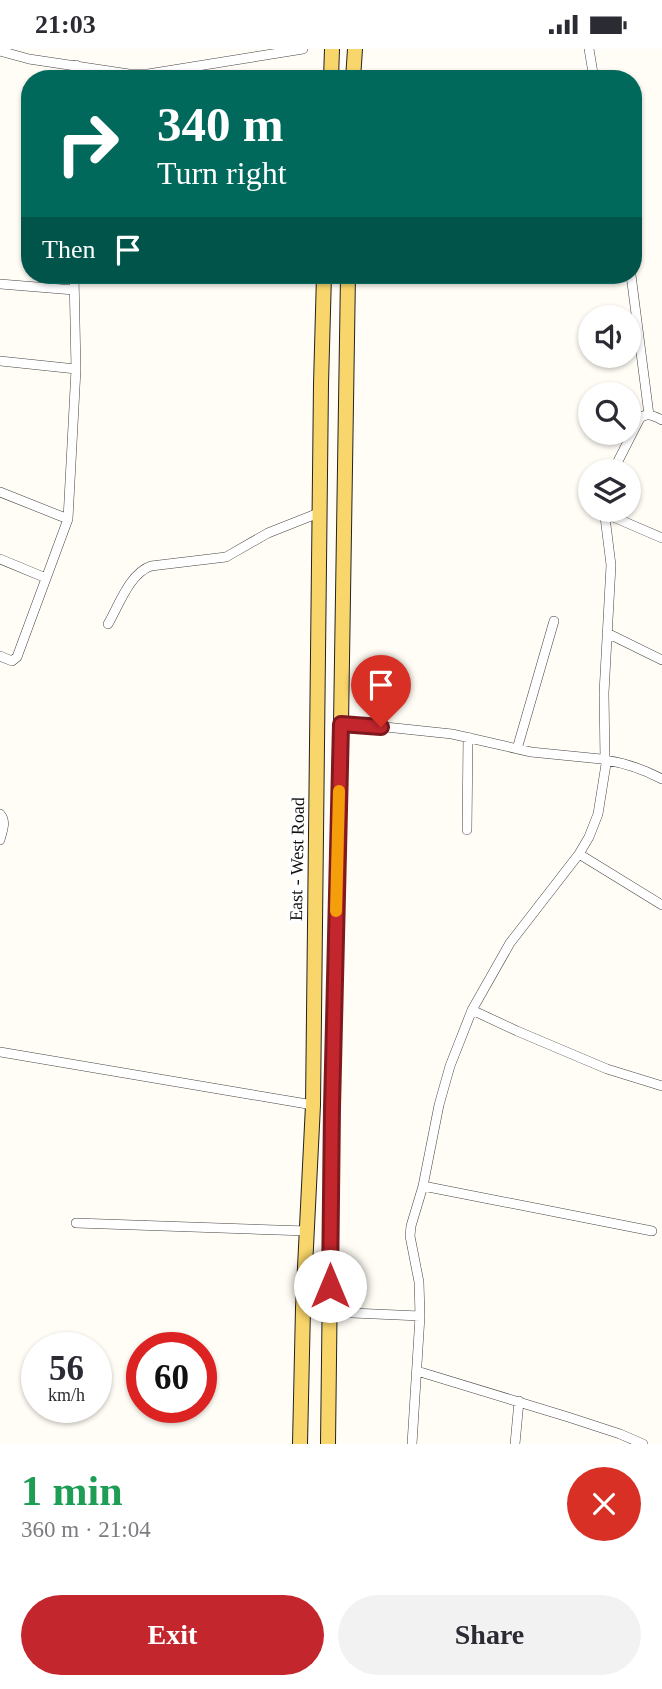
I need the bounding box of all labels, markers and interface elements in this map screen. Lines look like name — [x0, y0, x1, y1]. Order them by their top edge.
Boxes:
text: 21:03 — [35, 10, 96, 39]
text: 340 m — [157, 97, 284, 152]
icon: right — [42, 98, 133, 189]
text: Turn right — [157, 155, 287, 191]
icon: arrive — [109, 231, 147, 269]
text: Then — [42, 235, 95, 264]
map controls — [578, 305, 641, 522]
button: sound — [578, 305, 641, 368]
button: search — [578, 382, 641, 445]
button: layers — [578, 459, 641, 522]
pin — [351, 655, 411, 727]
icon: arrive — [362, 666, 400, 704]
street label: East - West Road — [286, 797, 308, 921]
position arrow — [293, 1249, 367, 1323]
speed limit sign: 60 — [126, 1332, 217, 1423]
text: 56 — [49, 1349, 84, 1388]
text: km/h — [48, 1385, 85, 1405]
button: close — [567, 1467, 641, 1541]
text: 1 min — [21, 1468, 123, 1514]
text: 360 m · 21:04 — [21, 1517, 151, 1542]
button: Exit — [21, 1595, 324, 1675]
button: Share — [338, 1595, 641, 1675]

